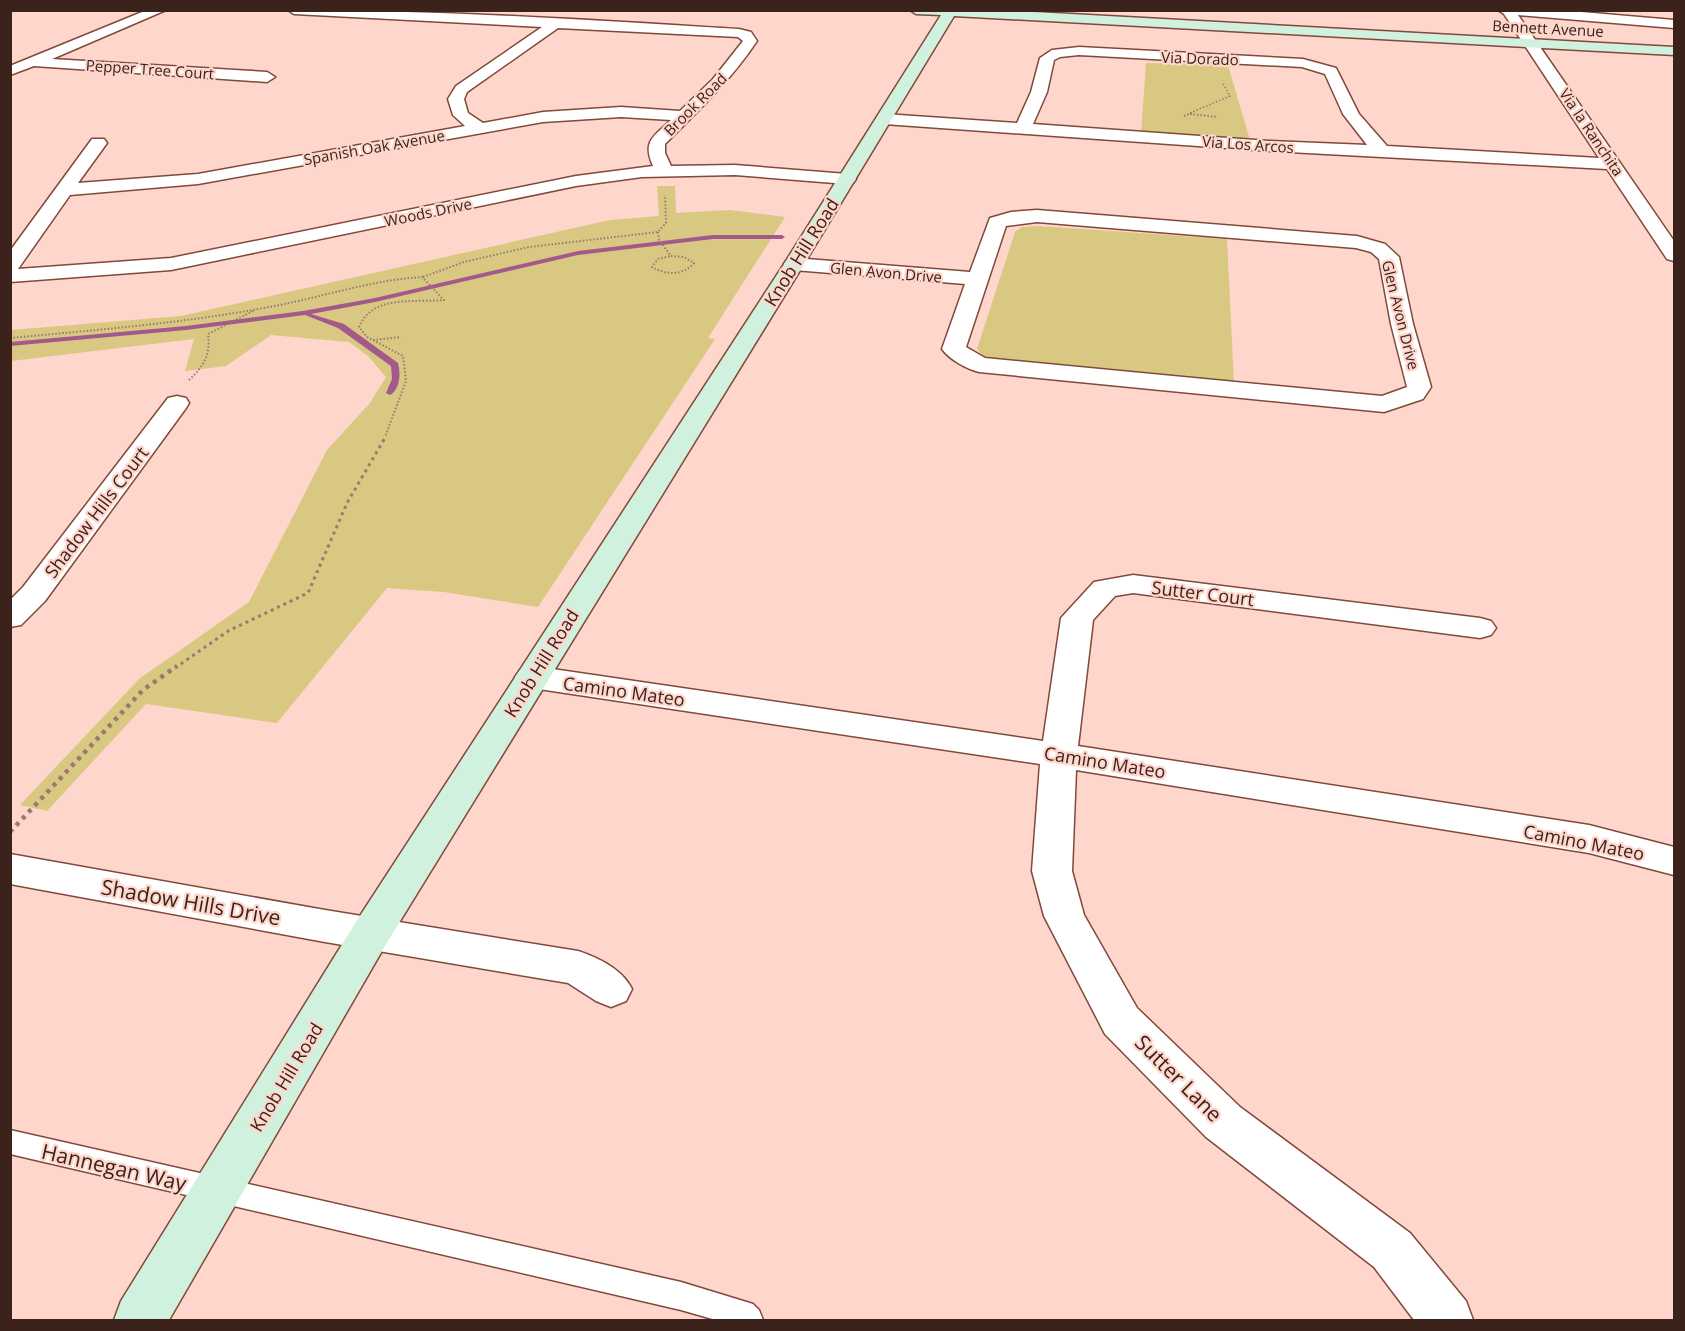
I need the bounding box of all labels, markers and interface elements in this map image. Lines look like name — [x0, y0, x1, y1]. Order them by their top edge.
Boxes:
street label: Bennett Avenue — [1492, 15, 1604, 41]
street label: Via Dorado — [1161, 47, 1239, 69]
street label: Pepper Tree Court — [85, 55, 215, 83]
street label: Brook Road — [659, 68, 731, 140]
street label: Via la Ranchita — [1555, 84, 1629, 180]
street label: Spanish Oak Avenue — [302, 125, 446, 169]
street label: Via Los Arcos — [1201, 131, 1295, 157]
street label: Woods Drive — [382, 193, 474, 231]
street label: Knob Hill Road — [758, 193, 844, 311]
street label: Glen Avon Drive — [829, 257, 943, 287]
street label: Glen Avon Drive — [1378, 258, 1424, 372]
street label: Shadow Hills Court — [39, 441, 153, 583]
street label: Sutter Court — [1150, 575, 1256, 611]
street label: Knob Hill Road — [498, 604, 584, 722]
street label: Camino Mateo — [562, 671, 686, 711]
street label: Camino Mateo — [1043, 741, 1167, 783]
street label: Camino Mateo — [1522, 819, 1646, 865]
street label: Shadow Hills Drive — [99, 872, 283, 932]
street label: Knob Hill Road — [244, 1018, 328, 1136]
street label: Sutter Lane — [1129, 1028, 1229, 1128]
street label: Hannegan Way — [39, 1137, 190, 1197]

